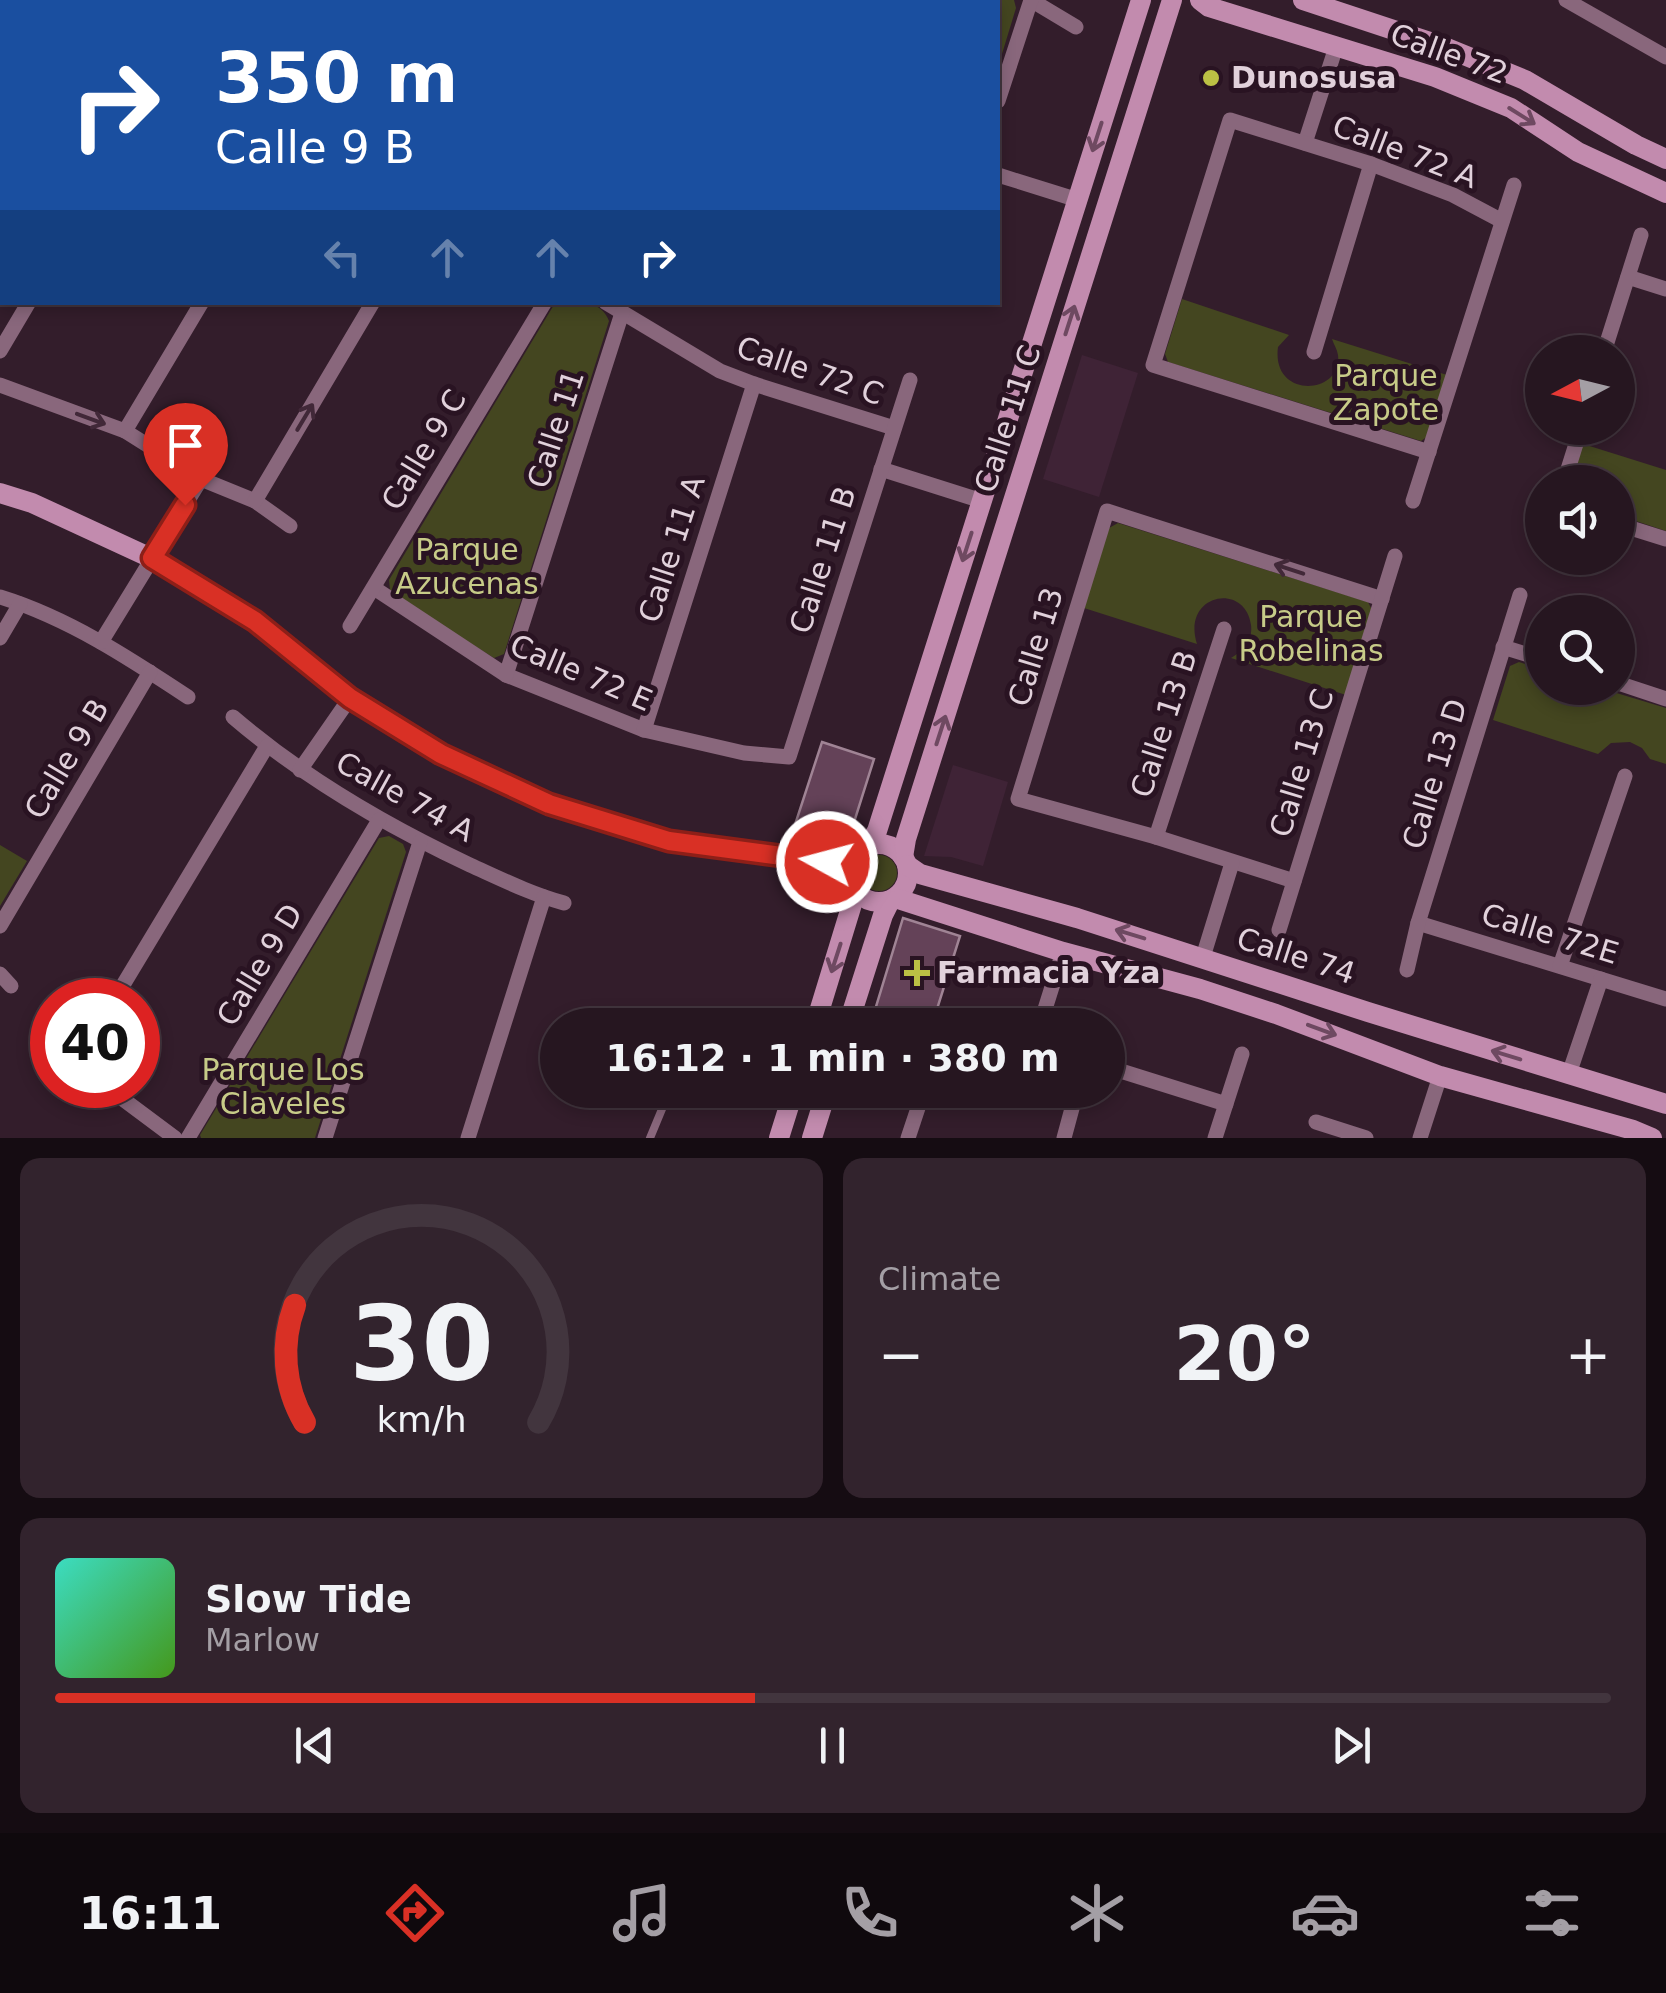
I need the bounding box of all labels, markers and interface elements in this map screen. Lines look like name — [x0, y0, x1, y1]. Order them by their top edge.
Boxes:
street label: Calle 72 — [1386, 16, 1513, 91]
text: 350 m — [215, 37, 458, 119]
icon: right — [50, 40, 180, 170]
place label: Dunosusa — [1231, 60, 1397, 95]
marker: Dunosusa — [1200, 67, 1222, 89]
one-way arrow — [1507, 106, 1536, 126]
street label: Calle 72 A — [1328, 108, 1483, 195]
text: Calle 9 B — [215, 121, 415, 174]
one-way arrow — [1087, 121, 1105, 152]
icon: left — [315, 230, 370, 285]
icon: ahead — [420, 230, 475, 285]
icon: ahead — [525, 230, 580, 285]
icon: right — [630, 230, 685, 285]
one-way arrow — [1063, 305, 1081, 337]
street label: Calle 72 C — [732, 329, 888, 412]
north arrow — [1525, 335, 1635, 445]
map controls — [1525, 335, 1635, 705]
street label: Calle 11 C — [967, 341, 1048, 497]
park label: Parque Zapote — [1333, 358, 1439, 427]
street label: Calle 11 — [520, 365, 591, 492]
street label: Calle 9 C — [374, 383, 473, 516]
pin — [143, 403, 228, 506]
one-way arrow — [295, 403, 315, 432]
one-way arrow — [76, 411, 106, 429]
icon: arrive — [158, 418, 213, 473]
button: sound — [1525, 465, 1635, 575]
street label: Calle 11 A — [631, 471, 712, 627]
street label: Calle 11 B — [782, 482, 863, 638]
one-way arrow — [957, 530, 975, 562]
park label: Parque Azucenas — [395, 532, 539, 601]
one-way arrow — [1274, 559, 1306, 577]
street label: Calle 13 — [1001, 583, 1070, 710]
button: search — [1525, 595, 1635, 705]
park label: Parque Robelinas — [1238, 599, 1384, 668]
street label: Calle 72 E — [505, 627, 657, 718]
street label: Calle 13 B — [1123, 646, 1204, 802]
street label: Calle 13 C — [1262, 685, 1341, 841]
street label: Calle 9 B — [17, 693, 116, 825]
street label: Calle 13 D — [1395, 695, 1474, 853]
one-way arrow — [933, 715, 951, 747]
street label: Calle 74 A — [330, 744, 481, 849]
position arrow — [775, 810, 879, 914]
street label: Calle 72E — [1478, 896, 1623, 971]
street label: Calle 9 D — [210, 898, 310, 1032]
street label: Calle 74 — [1233, 920, 1360, 991]
one-way arrow — [1115, 924, 1146, 942]
one-way arrow — [826, 942, 844, 973]
place label: Farmacia Yza — [937, 955, 1160, 990]
marker: Farmacia Yza — [906, 962, 928, 984]
speed limit sign: 40 — [30, 978, 160, 1108]
one-way arrow — [1306, 1022, 1337, 1040]
text: 16:12 · 1 min · 380 m — [605, 1036, 1060, 1080]
one-way arrow — [1491, 1044, 1522, 1062]
park label: Parque Los Claveles — [201, 1052, 365, 1121]
text: Climate — [878, 1260, 1001, 1298]
text: 30 — [349, 1283, 494, 1405]
text: 20° — [1174, 1310, 1315, 1398]
text: − — [878, 1323, 924, 1387]
text: + — [1565, 1323, 1611, 1387]
text: km/h — [376, 1399, 467, 1440]
text: Slow Tide — [205, 1577, 412, 1621]
text: Marlow — [205, 1621, 320, 1659]
icon: previous — [287, 1718, 342, 1773]
icon: pause — [805, 1718, 860, 1773]
icon: next — [1324, 1718, 1379, 1773]
icon: directions — [380, 1878, 450, 1948]
icon: music — [607, 1878, 677, 1948]
icon: phone — [835, 1878, 905, 1948]
icon: climate — [1062, 1878, 1132, 1948]
icon: car — [1290, 1878, 1360, 1948]
icon: filters — [1517, 1878, 1587, 1948]
text: 16:11 — [79, 1887, 222, 1940]

